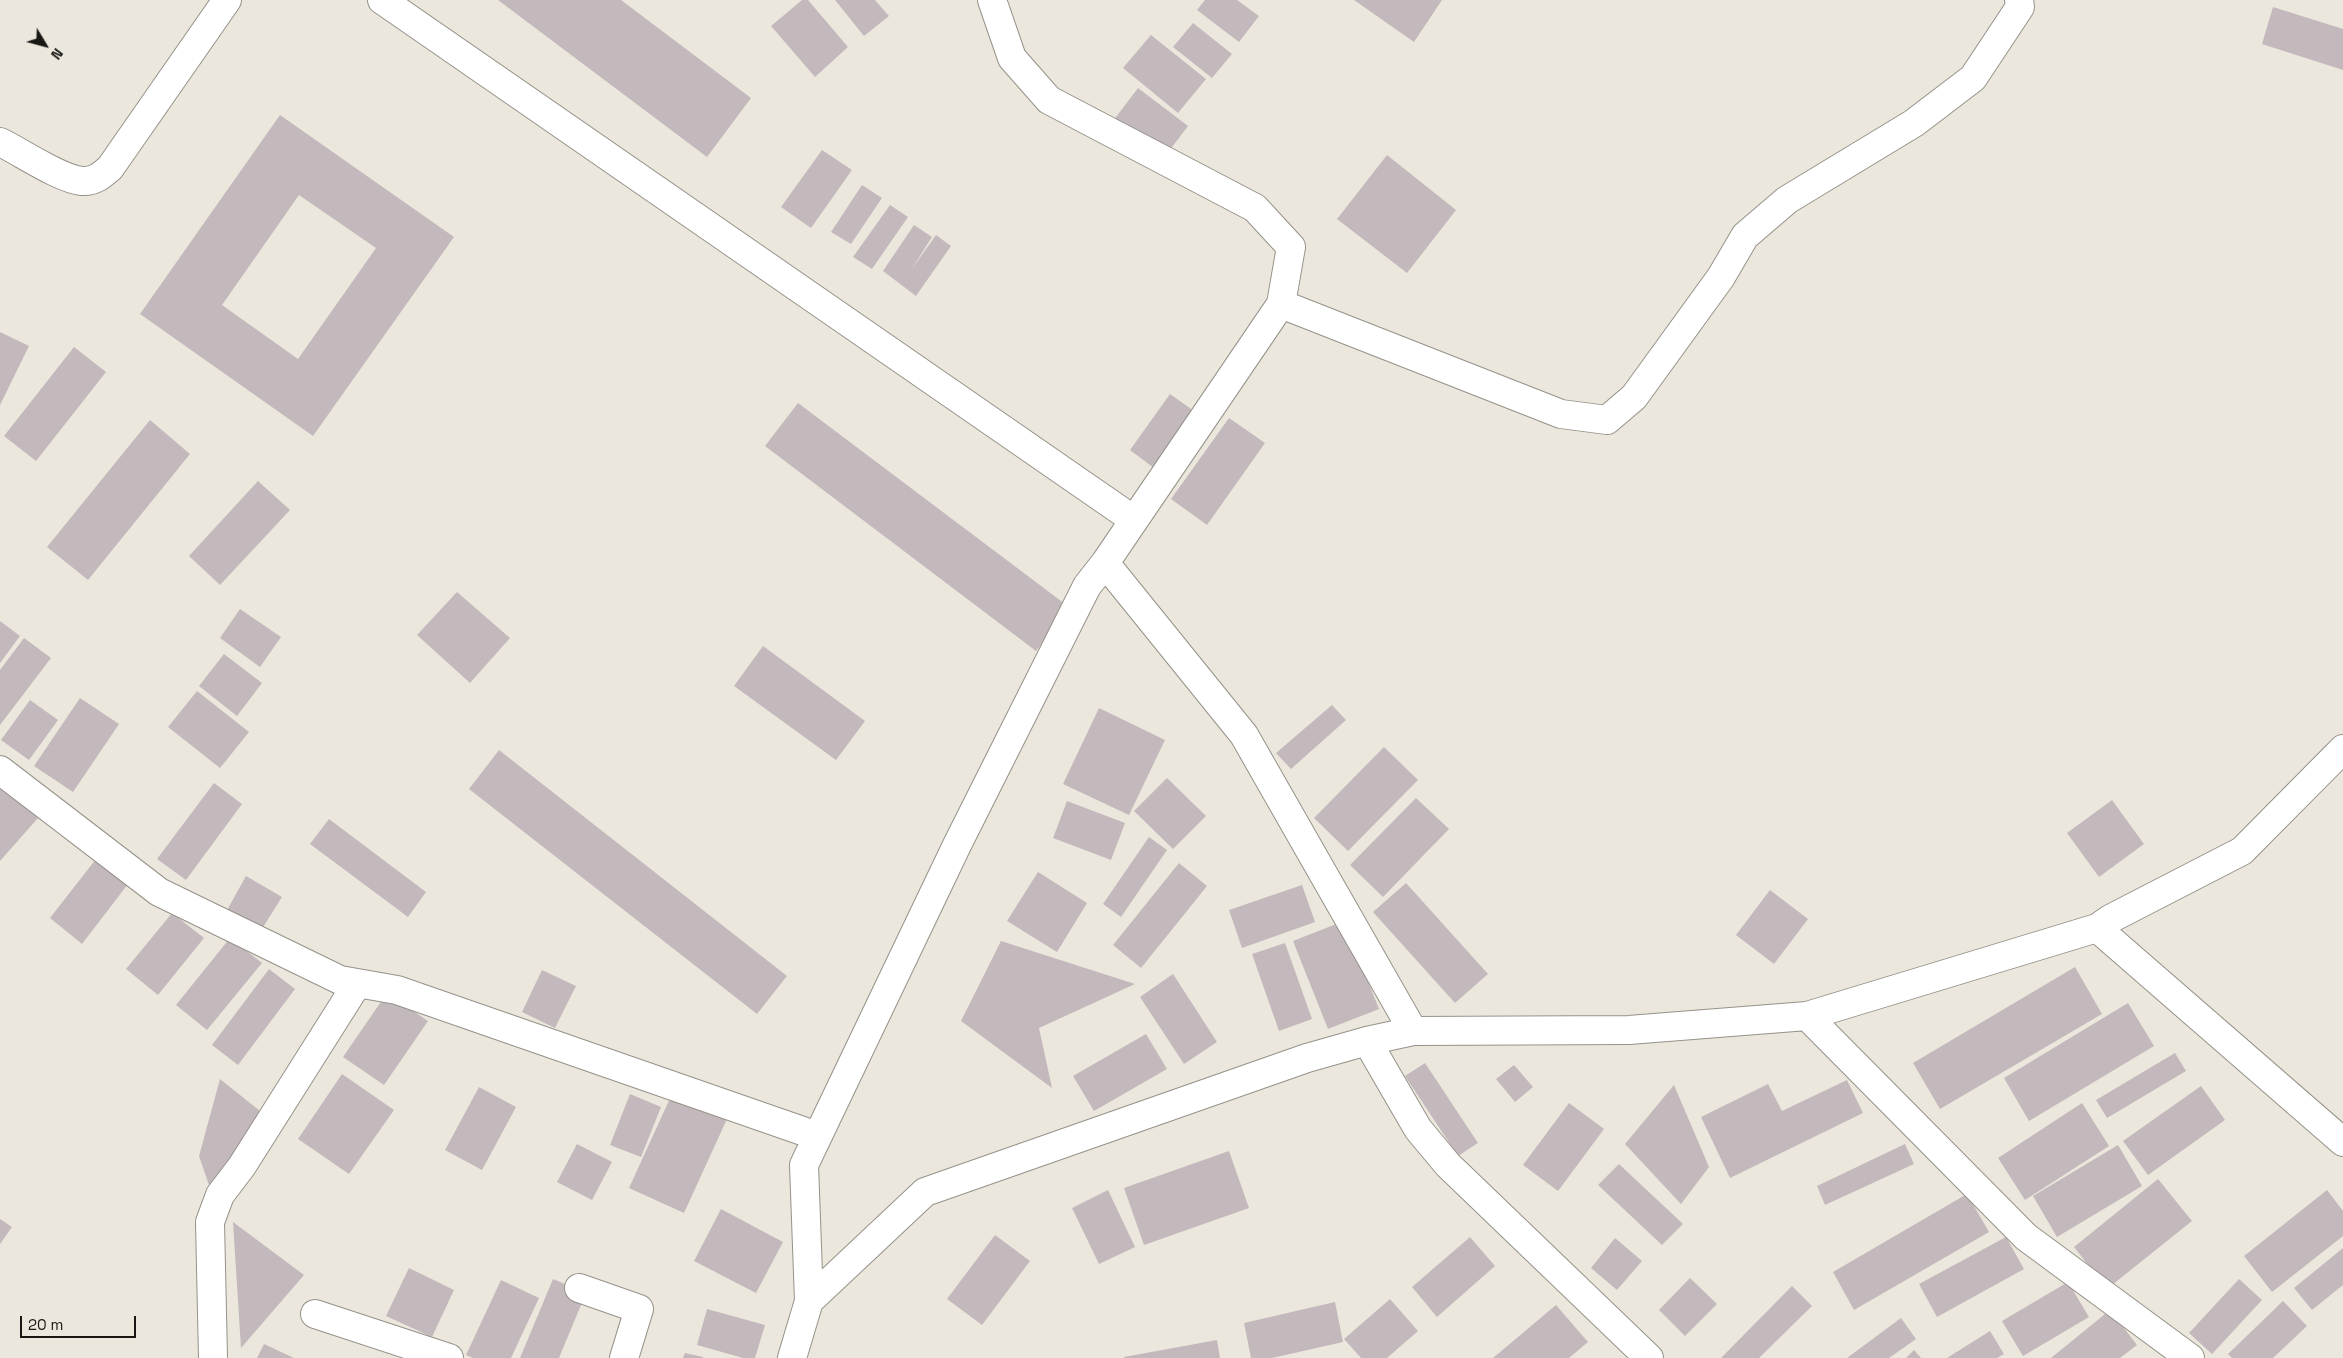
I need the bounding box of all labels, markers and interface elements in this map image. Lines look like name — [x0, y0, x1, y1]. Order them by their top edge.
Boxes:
north arrow — [20, 20, 70, 70]
text: N — [47, 45, 67, 63]
scale bar — [22, 1306, 139, 1338]
text: 20 m — [28, 1315, 63, 1334]

